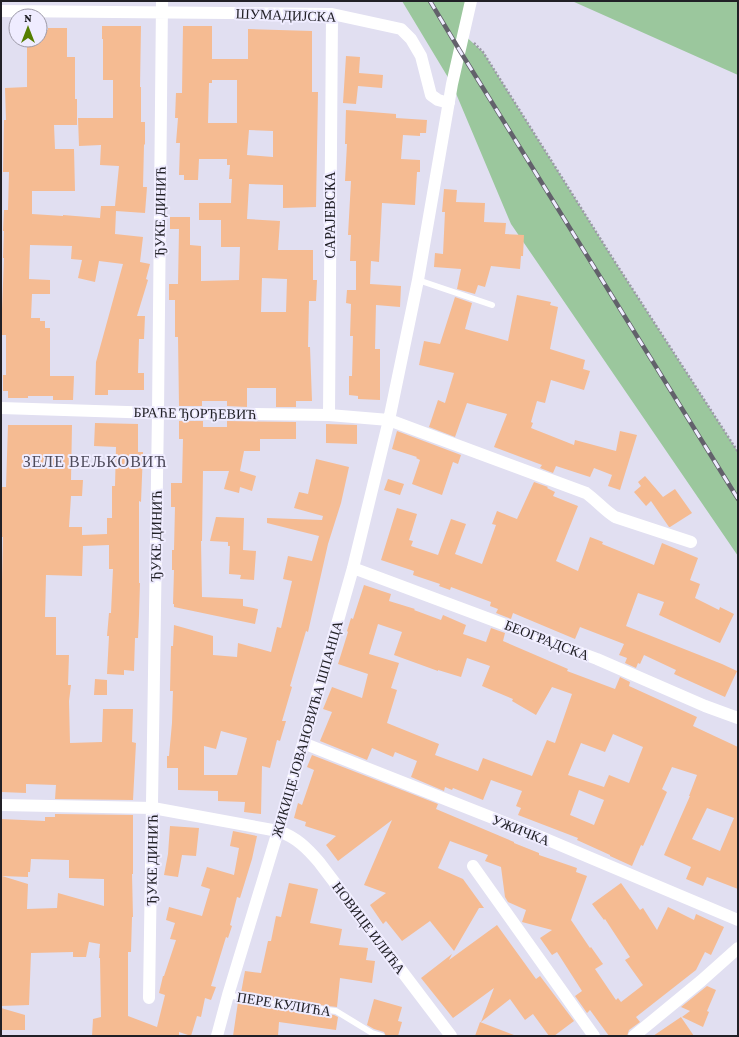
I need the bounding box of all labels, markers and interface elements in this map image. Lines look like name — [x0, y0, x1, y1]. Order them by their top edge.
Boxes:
street label: ШУМАДИЈСКА — [236, 5, 337, 25]
north arrow — [8, 8, 48, 48]
text: N — [24, 12, 32, 24]
street label: ЂУКЕ ДИНИЋ — [151, 166, 169, 258]
street label: САРАЈЕВСКА — [322, 171, 338, 258]
street label: БРАЋЕ ЂОРЂЕВИЋ — [133, 404, 257, 422]
district label: ЗЕЛЕ ВЕЉКОВИЋ — [23, 453, 167, 470]
street label: ЂУКЕ ДИНИЋ — [147, 490, 165, 582]
street label: БЕОГРАДСКА — [502, 617, 592, 664]
street label: ЖИКИЦЕ ЈОВАНОВИЋА ШПАНЦА — [268, 618, 346, 839]
street label: УЖИЧКА — [490, 811, 553, 849]
street label: ЂУКЕ ДИНИЋ — [143, 814, 161, 906]
street label: НОВИЦЕ ИЛИЋА — [329, 879, 409, 978]
street label: ПЕРЕ КУЛИЋА — [236, 989, 333, 1019]

